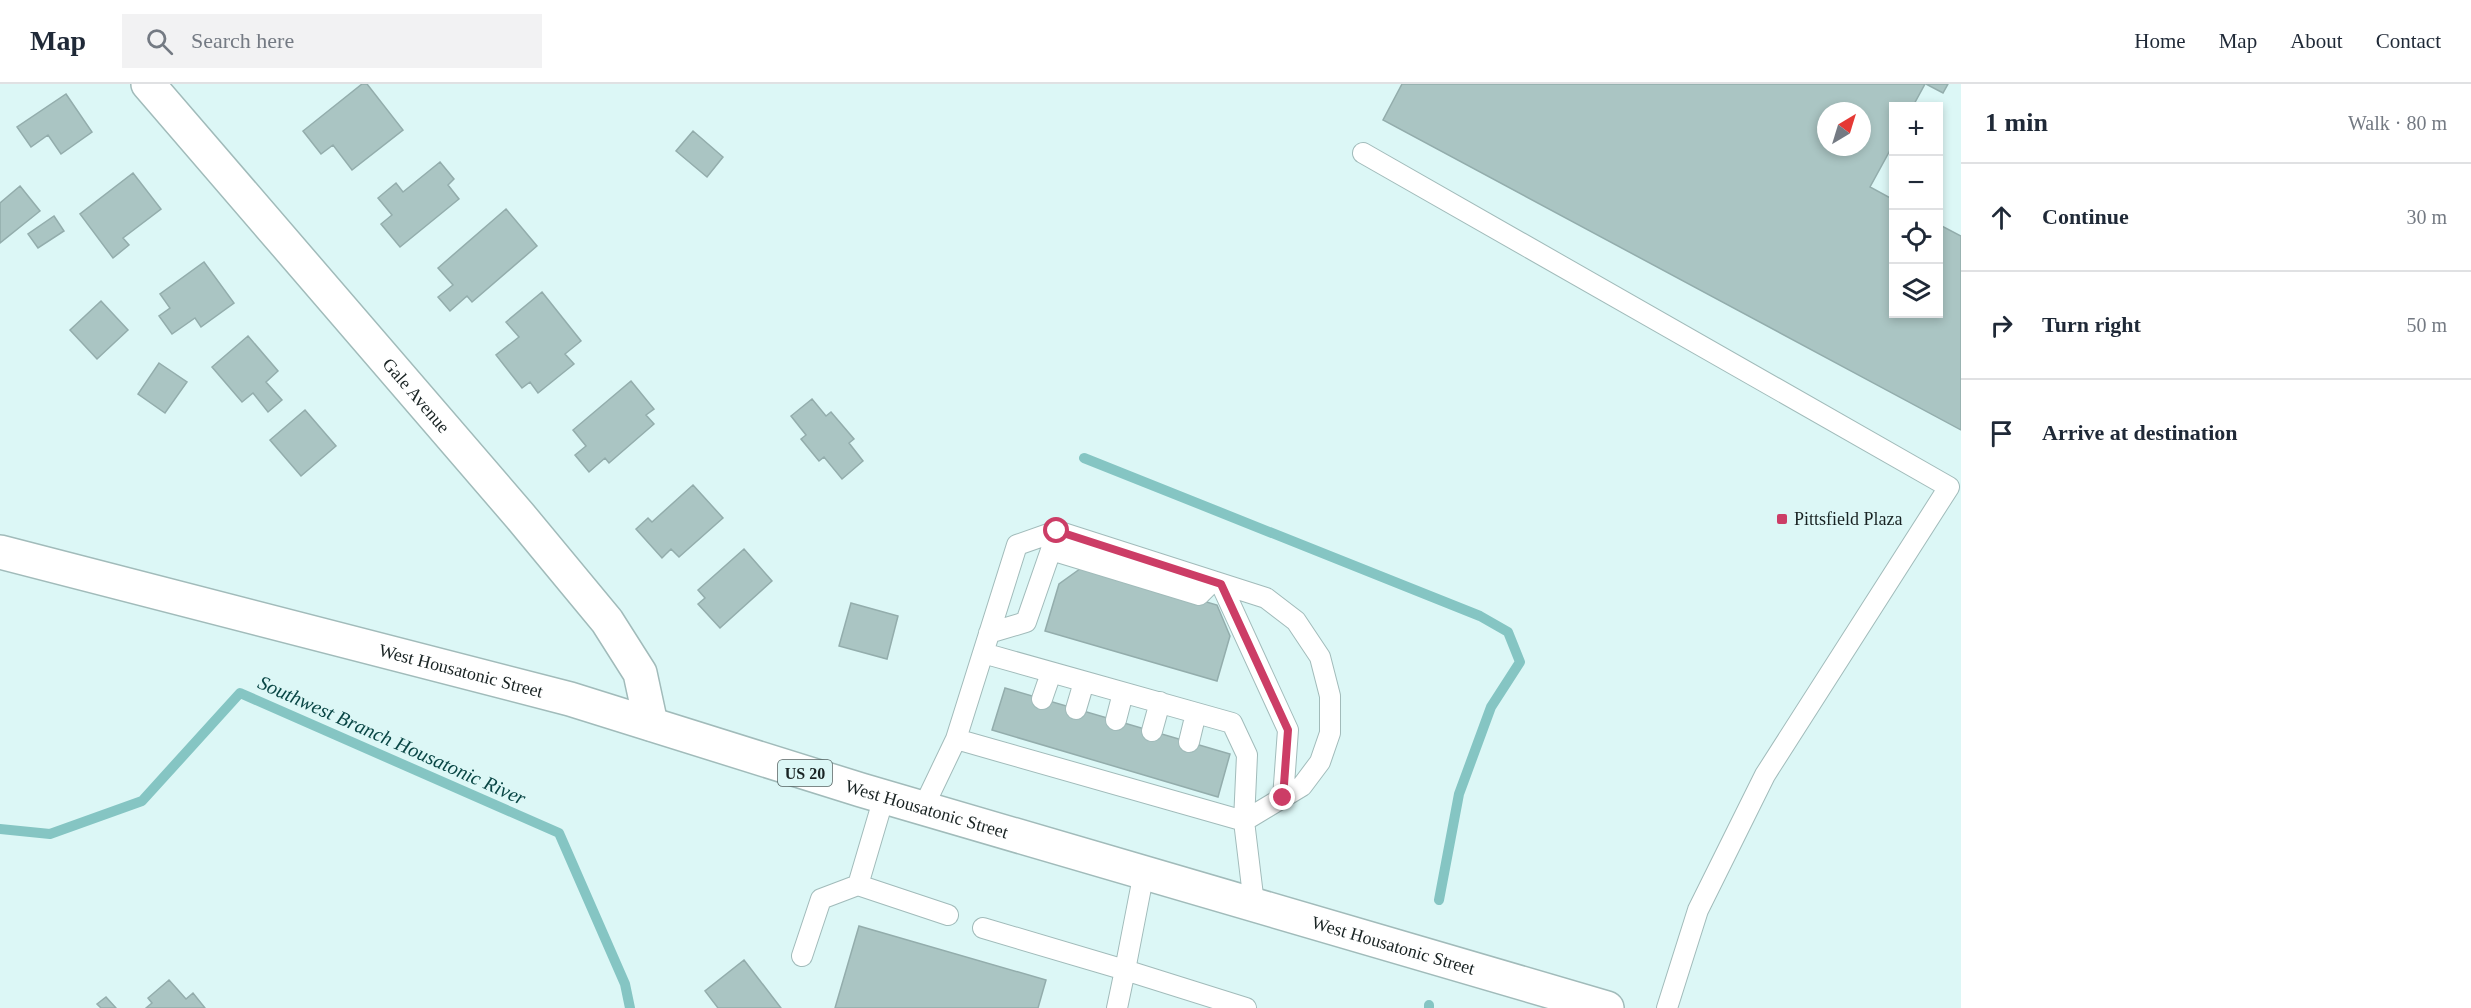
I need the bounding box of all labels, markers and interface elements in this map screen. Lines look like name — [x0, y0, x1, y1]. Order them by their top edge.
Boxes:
search box — [122, 14, 542, 68]
text: Map — [30, 25, 86, 56]
icon: search — [143, 25, 176, 58]
text: Search here — [191, 28, 294, 53]
text: Home — [2134, 29, 2186, 53]
text: Map — [2219, 29, 2257, 53]
text: About — [2290, 29, 2343, 53]
text: Contact — [2376, 29, 2441, 53]
north arrow — [1817, 102, 1871, 156]
map controls — [1889, 102, 1943, 318]
button: + — [1889, 102, 1943, 156]
text: 1 min — [1985, 108, 2048, 137]
text: Walk · 80 m — [2348, 112, 2447, 134]
button: − — [1889, 156, 1943, 210]
icon: ahead — [1985, 201, 2018, 234]
text: Continue — [2042, 204, 2129, 229]
text: 30 m — [2406, 206, 2447, 228]
button: locate — [1889, 210, 1943, 264]
button: layers — [1889, 264, 1943, 318]
icon: right — [1985, 309, 2018, 342]
text: Turn right — [2042, 312, 2141, 337]
text: 50 m — [2406, 314, 2447, 336]
street label: Gale Avenue — [379, 354, 454, 437]
icon: arrive — [1985, 417, 2018, 450]
text: Arrive at destination — [2042, 420, 2238, 445]
place label: Pittsfield Plaza — [1794, 509, 1902, 529]
marker: Pittsfield Plaza — [1775, 512, 1789, 526]
route start — [1043, 517, 1069, 543]
street label: West Housatonic Street — [377, 640, 545, 702]
water label: Southwest Branch Housatonic River — [255, 671, 529, 809]
road number: US 20 — [778, 760, 832, 786]
street label: West Housatonic Street — [843, 776, 1010, 842]
route end — [1269, 784, 1295, 810]
street label: West Housatonic Street — [1309, 912, 1477, 979]

